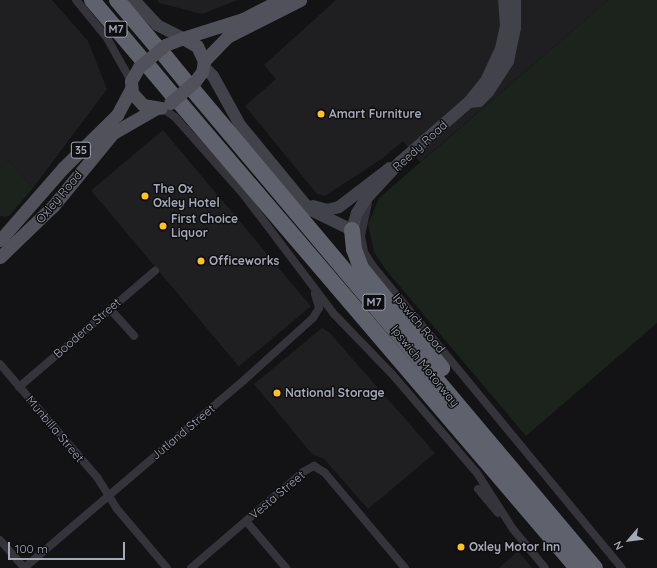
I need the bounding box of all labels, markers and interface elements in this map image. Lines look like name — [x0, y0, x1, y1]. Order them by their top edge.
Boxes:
road number: M7 — [104, 20, 128, 38]
place label: Amart Furniture — [329, 107, 422, 121]
marker: Amart Furniture — [316, 109, 326, 119]
street label: Reedy Road — [390, 118, 450, 174]
road number: 35 — [70, 141, 92, 159]
street label: Oxley Road — [33, 168, 85, 226]
place label: The Ox Oxley Hotel — [153, 182, 220, 210]
marker: The Ox Oxley Hotel — [140, 191, 150, 201]
place label: First Choice Liquor — [171, 212, 238, 240]
marker: First Choice Liquor — [158, 221, 168, 231]
place label: Officeworks — [209, 254, 279, 268]
marker: Officeworks — [196, 256, 206, 266]
street label: Ipswich Road — [390, 290, 448, 356]
road number: M7 — [362, 293, 386, 311]
street label: Boodera Street — [51, 295, 123, 361]
street label: Ipswich Motorway — [388, 322, 462, 410]
place label: National Storage — [285, 386, 384, 400]
marker: National Storage — [272, 388, 282, 398]
street label: Munbilla Street — [23, 393, 87, 465]
street label: Jutland Street — [148, 401, 218, 463]
street label: Vesta Street — [247, 468, 307, 522]
north arrow — [609, 520, 649, 560]
scale bar — [10, 534, 127, 560]
text: N — [610, 539, 626, 552]
place label: Oxley Motor Inn — [469, 540, 560, 554]
text: 100 m — [15, 541, 48, 556]
marker: Oxley Motor Inn — [456, 542, 466, 552]

